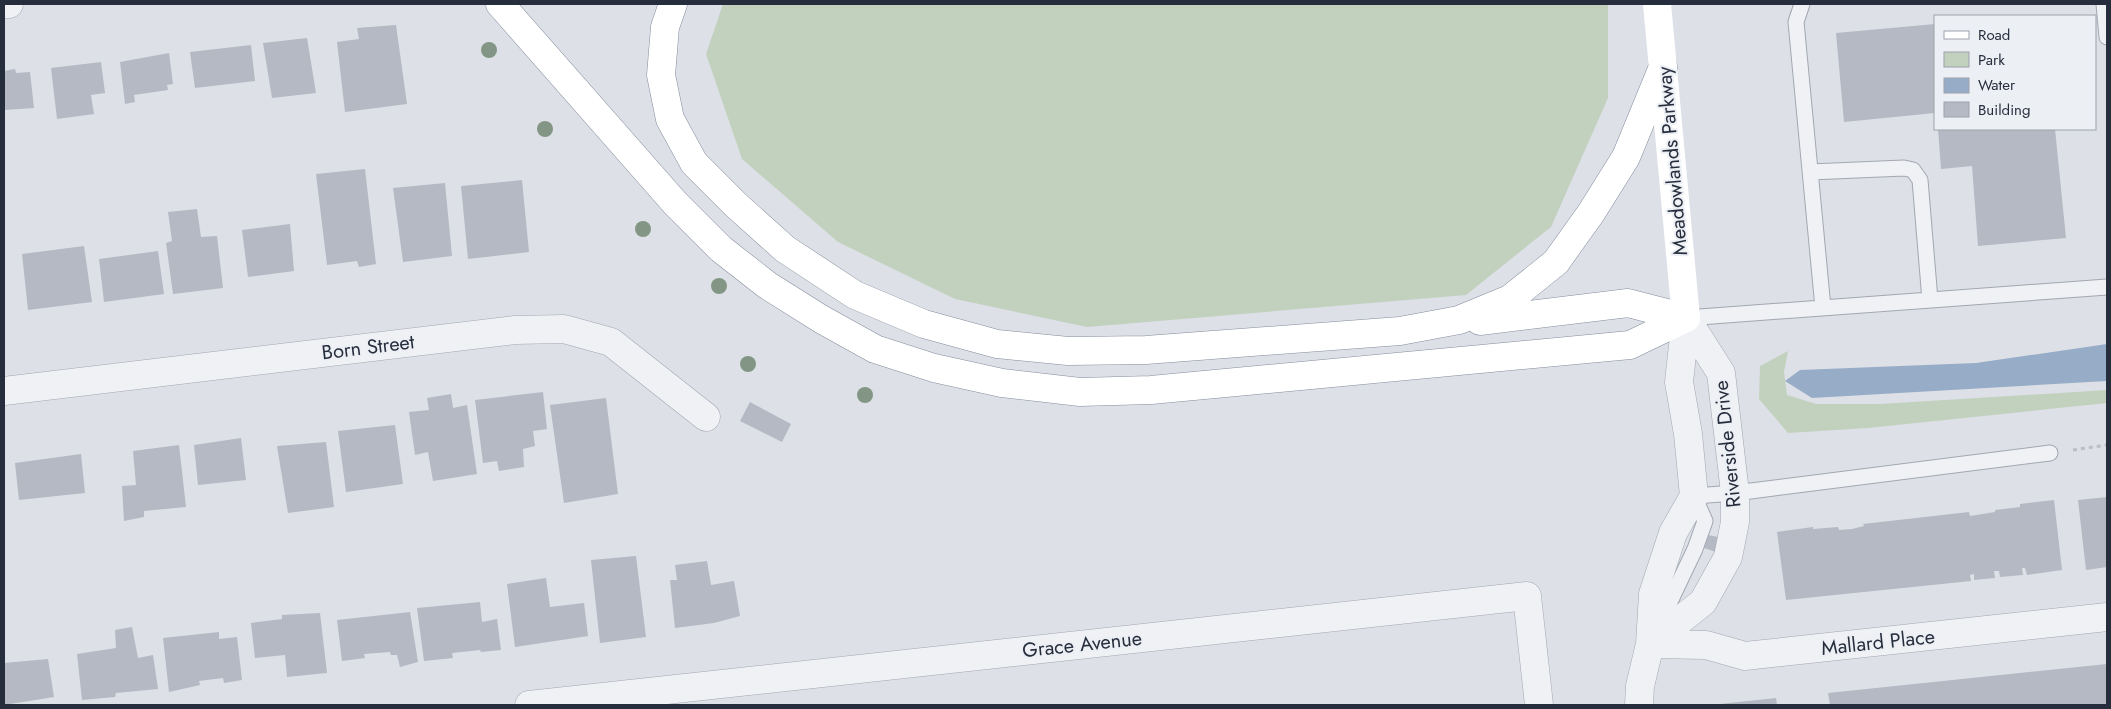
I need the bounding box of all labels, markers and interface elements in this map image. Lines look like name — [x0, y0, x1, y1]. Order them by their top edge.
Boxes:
legend — [1934, 15, 2096, 130]
text: Road — [1978, 24, 2010, 46]
text: Park — [1978, 49, 2005, 71]
street label: Meadowlands Parkway — [1650, 65, 1695, 257]
text: Water — [1978, 74, 2016, 96]
text: Building — [1978, 99, 2030, 121]
street label: Born Street — [320, 327, 416, 368]
street label: Riverside Drive — [1706, 379, 1749, 509]
street label: Mallard Place — [1820, 622, 1936, 663]
street label: Grace Avenue — [1021, 624, 1143, 665]

